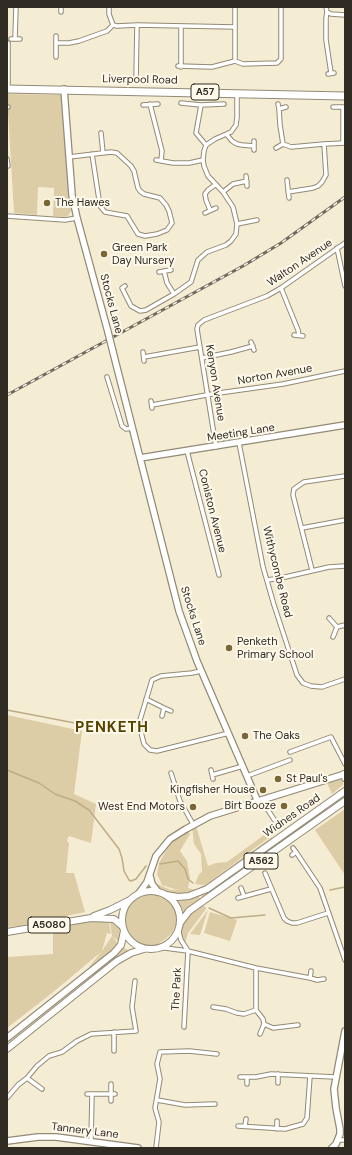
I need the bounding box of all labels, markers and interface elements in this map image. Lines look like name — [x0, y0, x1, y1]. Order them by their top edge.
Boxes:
street label: Liverpool Road — [102, 73, 178, 87]
road number: A57 — [191, 84, 219, 100]
place label: The Hawes — [55, 196, 110, 210]
marker: The Hawes — [42, 198, 52, 208]
street label: Walton Avenue — [265, 236, 335, 290]
place label: Green Park Day Nursery — [112, 241, 174, 267]
marker: Green Park Day Nursery — [99, 249, 109, 259]
street label: Stocks Lane — [97, 273, 125, 335]
street label: Kenyon Avenue — [202, 344, 228, 422]
street label: Norton Avenue — [237, 362, 313, 388]
street label: Meeting Lane — [206, 421, 276, 445]
street label: Coniston Avenue — [195, 468, 229, 554]
street label: Withycombe Road — [259, 525, 295, 619]
street label: Stocks Lane — [177, 585, 209, 647]
place label: Penketh Primary School — [237, 635, 313, 661]
marker: Penketh Primary School — [224, 643, 234, 653]
district label: PENKETH — [75, 719, 149, 737]
place label: The Oaks — [253, 729, 300, 743]
marker: The Oaks — [240, 731, 250, 741]
place label: St Paul's — [286, 772, 328, 786]
marker: St Paul's — [273, 774, 283, 784]
place label: Kingfisher House — [170, 783, 255, 797]
marker: Kingfisher House — [258, 785, 268, 795]
street label: Widnes Road — [261, 791, 323, 841]
place label: Birt Booze — [224, 799, 276, 813]
place label: West End Motors — [98, 800, 185, 814]
marker: Birt Booze — [279, 801, 289, 811]
marker: West End Motors — [188, 802, 198, 812]
road number: A562 — [244, 853, 278, 869]
road number: A5080 — [28, 917, 70, 933]
street label: The Park — [169, 967, 185, 1011]
street label: Tannery Lane — [51, 1120, 119, 1142]

